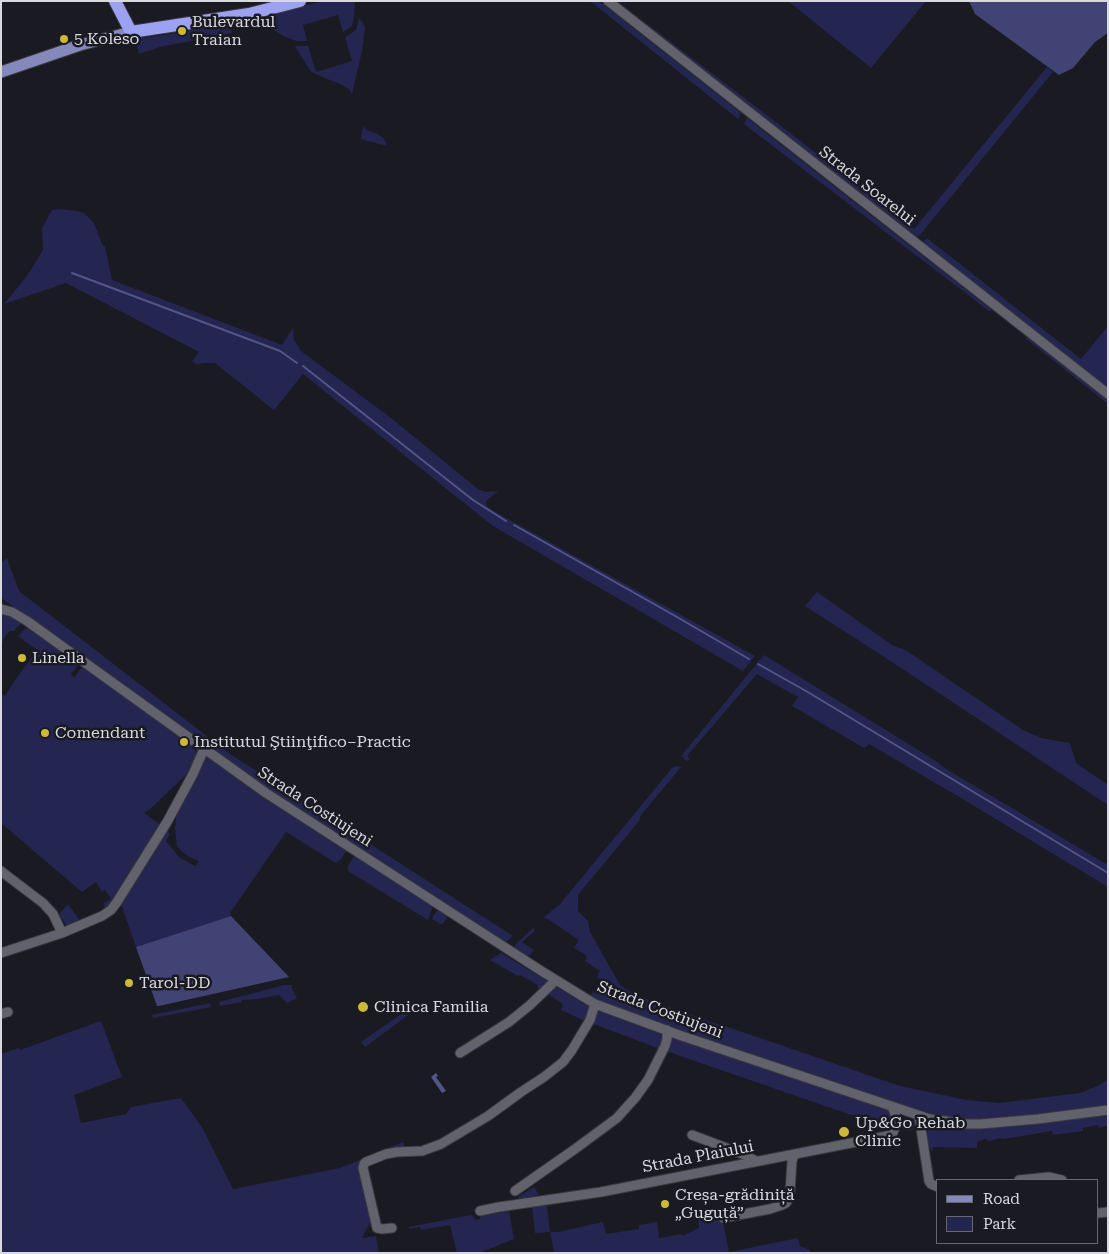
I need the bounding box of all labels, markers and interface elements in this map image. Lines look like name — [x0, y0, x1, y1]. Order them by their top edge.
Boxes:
place label: Bulevardul Traian — [192, 12, 275, 50]
marker: Bulevardul Traian — [176, 25, 188, 37]
place label: 5 Koleso — [74, 29, 139, 49]
marker: 5 Koleso — [58, 33, 70, 45]
street label: Strada Soarelui — [815, 142, 919, 230]
place label: Linella — [32, 648, 85, 668]
marker: Linella — [16, 652, 28, 664]
place label: Comendant — [55, 723, 145, 743]
marker: Comendant — [39, 727, 51, 739]
place label: Institutul Ştiinţifico–Practic — [194, 732, 411, 752]
marker: Institutul Ştiinţifico–Practic — [178, 736, 190, 748]
street label: Strada Costiujeni — [254, 763, 376, 851]
place label: Tarol-DD — [139, 973, 210, 993]
marker: Tarol-DD — [123, 977, 135, 989]
street label: Strada Costiujeni — [595, 977, 725, 1043]
place label: Clinica Familia — [374, 997, 488, 1017]
marker: Clinica Familia — [356, 1000, 370, 1014]
place label: Up&Go Rehab Clinic — [855, 1113, 965, 1151]
marker: Up&Go Rehab Clinic — [837, 1125, 851, 1139]
street label: Strada Plaiului — [641, 1137, 755, 1177]
legend — [936, 1179, 1099, 1244]
place label: Creșa-grădiniță „Guguță” — [675, 1185, 794, 1223]
text: Road — [983, 1190, 1020, 1208]
marker: Creșa-grădiniță „Guguță” — [659, 1198, 671, 1210]
text: Park — [983, 1215, 1016, 1233]

